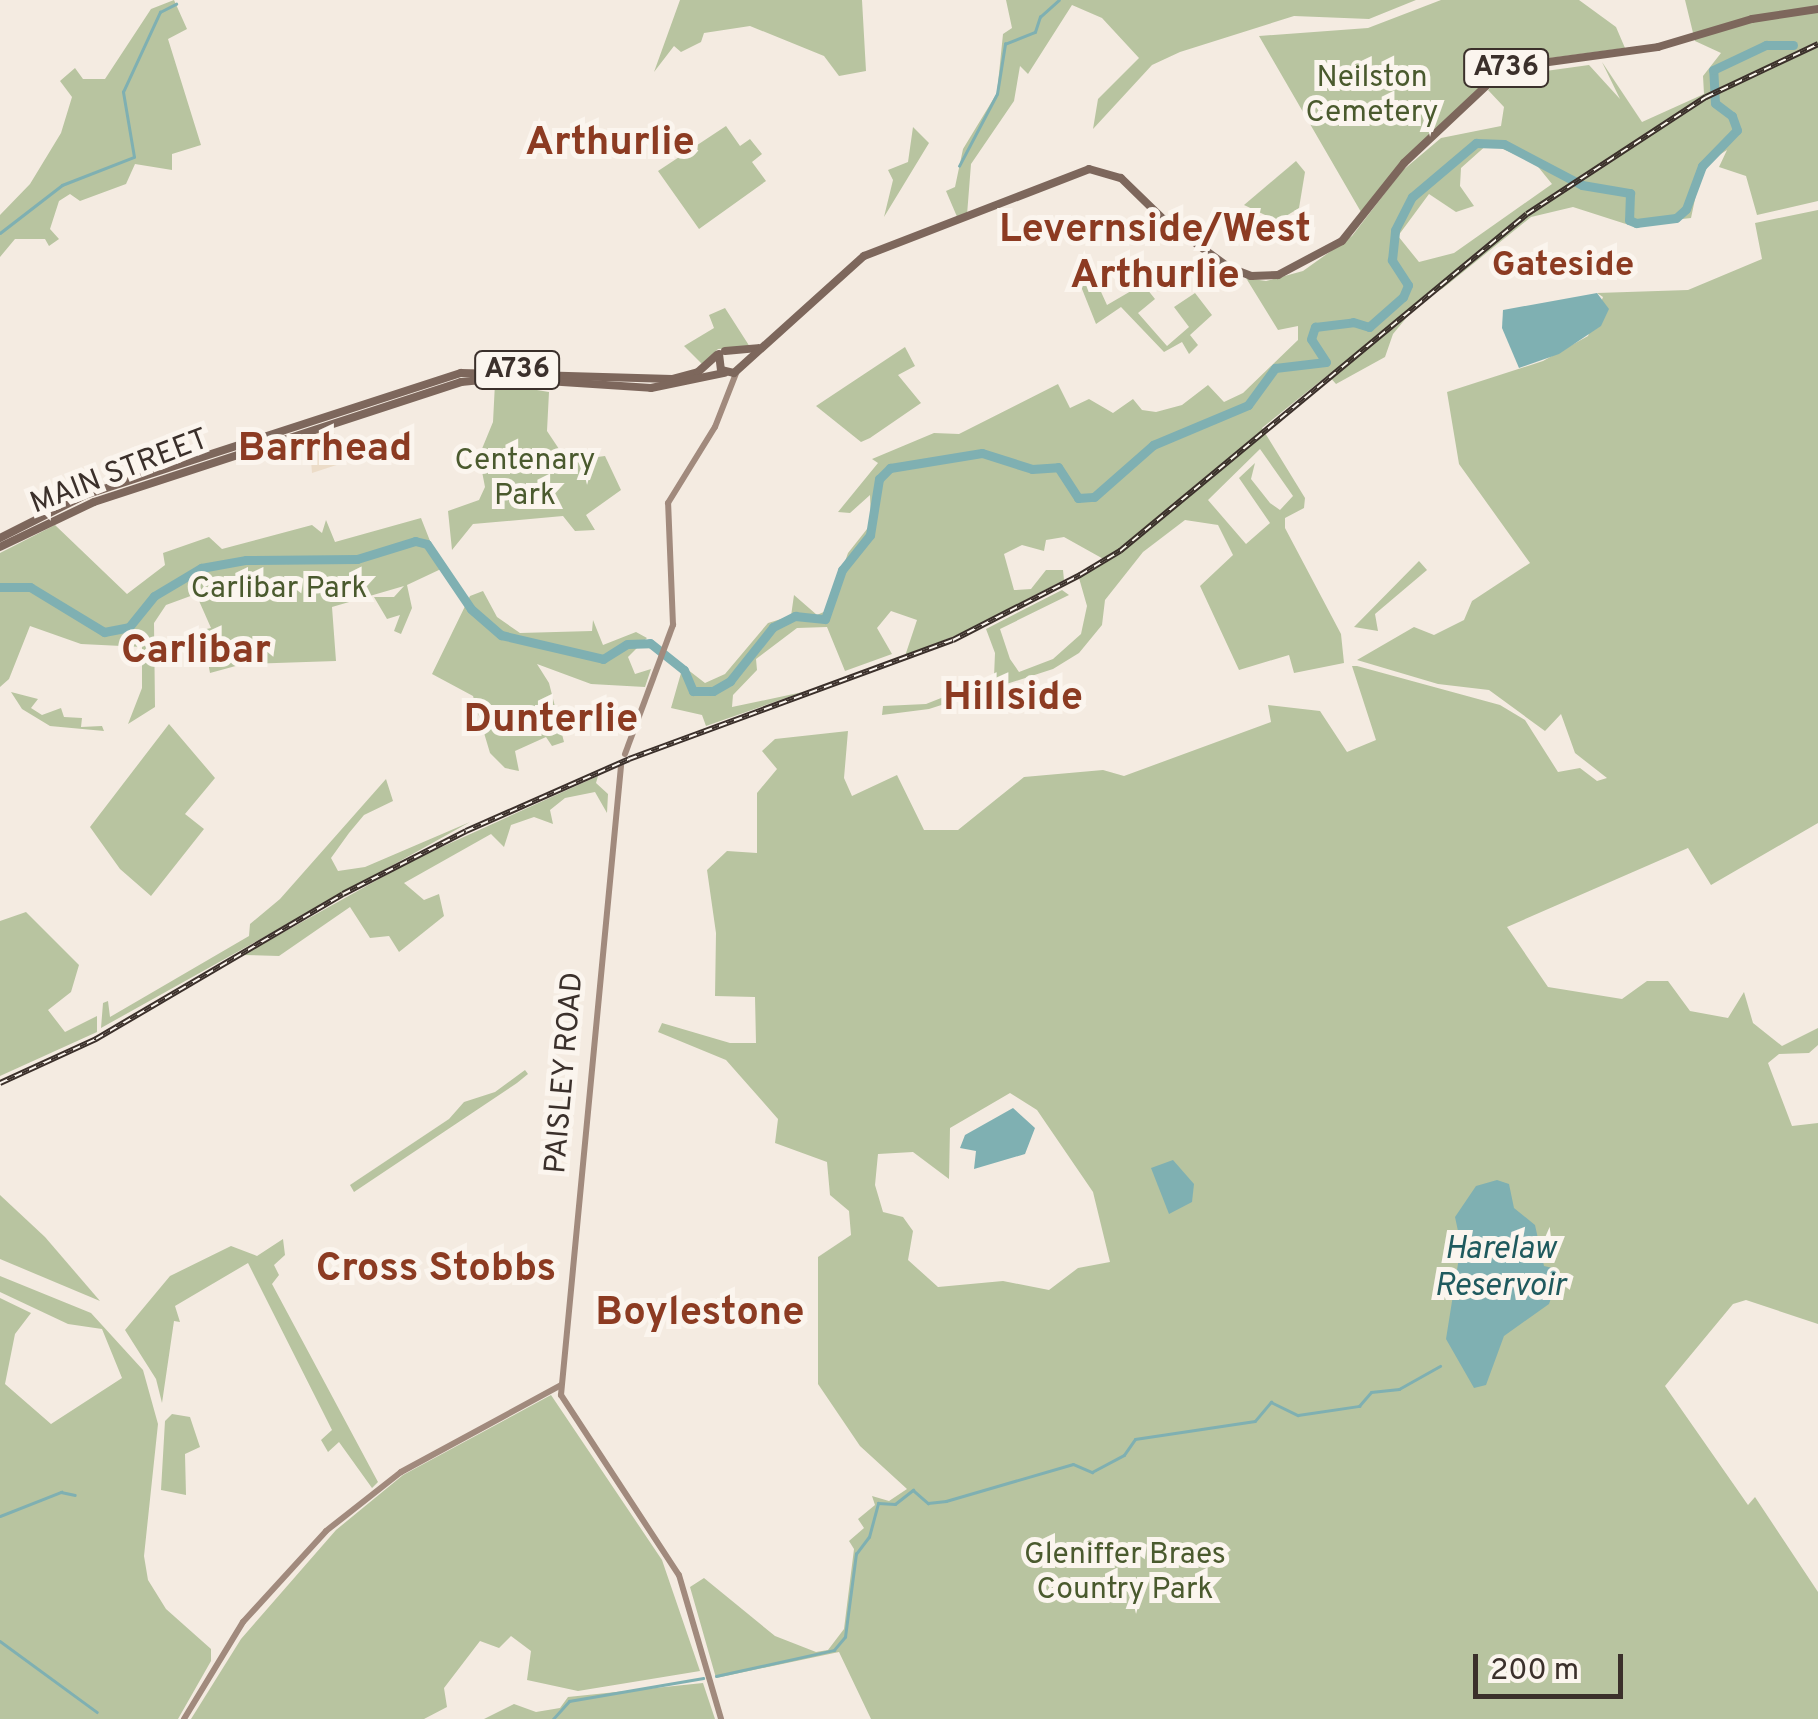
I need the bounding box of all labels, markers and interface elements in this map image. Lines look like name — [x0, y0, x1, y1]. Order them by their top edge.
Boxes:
road number: A736 — [1461, 45, 1551, 91]
park label: Neilston Cemetery — [1306, 61, 1438, 132]
district label: Arthurlie — [525, 120, 695, 168]
district label: Levernside/West Arthurlie — [999, 207, 1311, 301]
district label: Gateside — [1492, 245, 1634, 287]
road number: A736 — [472, 347, 562, 393]
street label: MAIN STREET — [26, 423, 214, 523]
district label: Barrhead — [238, 426, 412, 474]
park label: Centenary Park — [455, 444, 595, 514]
park label: Carlibar Park — [191, 572, 367, 608]
district label: Carlibar — [121, 628, 271, 676]
district label: Hillside — [943, 675, 1083, 723]
district label: Dunterlie — [464, 697, 638, 745]
street label: PAISLEY ROAD — [539, 970, 593, 1176]
water label: Harelaw Reservoir — [1434, 1232, 1566, 1307]
district label: Cross Stobbs — [316, 1246, 556, 1294]
district label: Boylestone — [595, 1290, 805, 1338]
park label: Gleniffer Braes Country Park — [1024, 1538, 1226, 1608]
scale bar — [1478, 1634, 1628, 1696]
text: 200 m — [1490, 1653, 1579, 1690]

